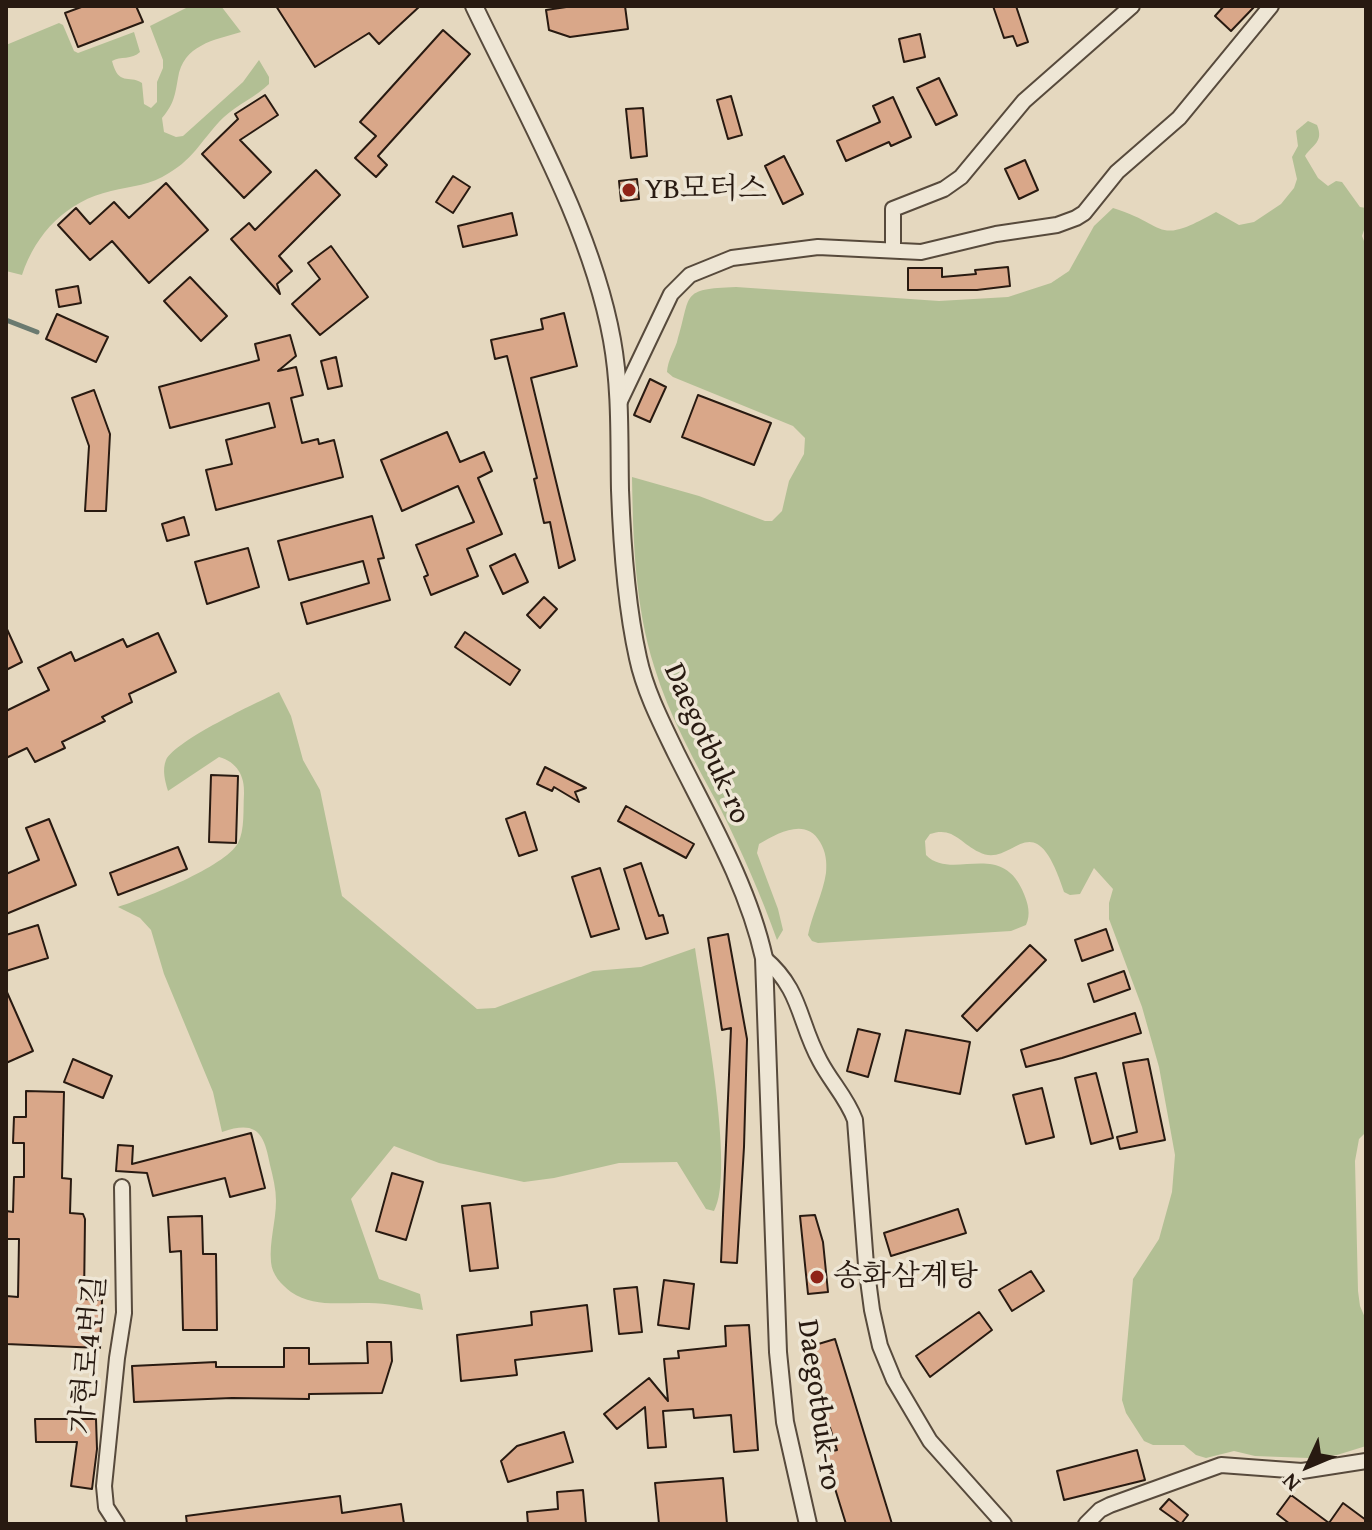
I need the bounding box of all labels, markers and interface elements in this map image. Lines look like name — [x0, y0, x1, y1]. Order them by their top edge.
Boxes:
place label: YB모터스 — [645, 172, 767, 208]
marker: YB모터스 — [620, 181, 638, 199]
street label: Daegotbuk-ro — [655, 658, 757, 830]
place label: 송화삼계탕 — [833, 1259, 978, 1295]
marker: 송화삼계탕 — [808, 1268, 826, 1286]
street label: 가현로4번길 — [65, 1274, 115, 1436]
street label: Daegotbuk-ro — [788, 1317, 848, 1493]
north arrow — [1268, 1426, 1348, 1506]
text: N — [1274, 1466, 1307, 1499]

